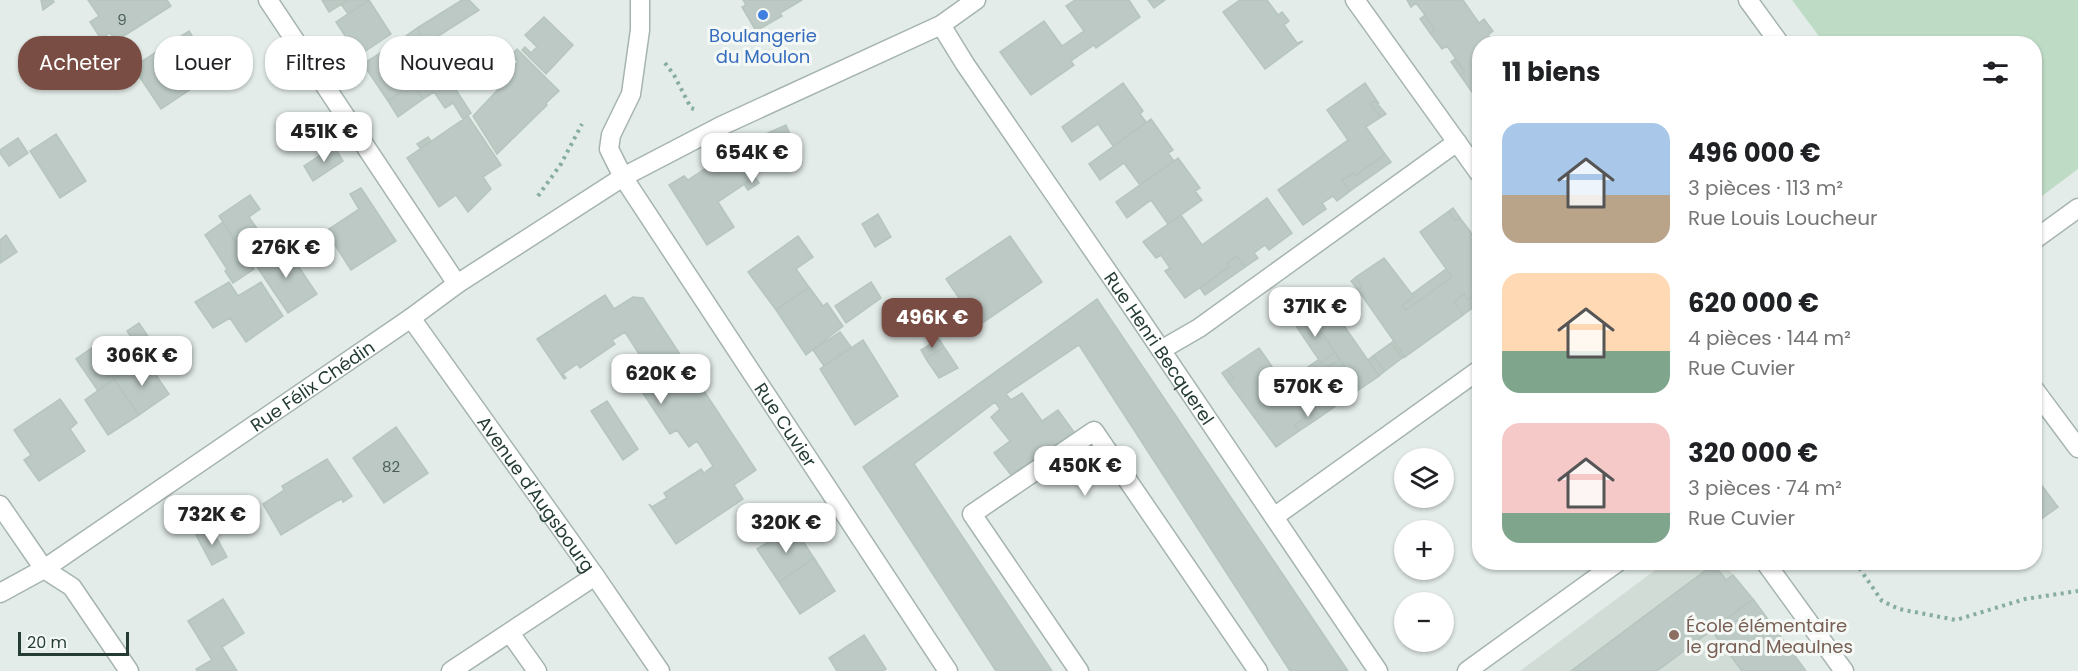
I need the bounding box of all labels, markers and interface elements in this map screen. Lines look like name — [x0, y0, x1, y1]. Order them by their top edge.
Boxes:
marker: Boulangerie du Moulon — [756, 8, 770, 22]
house number: 9 — [117, 9, 127, 30]
place label: Boulangerie du Moulon — [709, 23, 817, 69]
chip: Acheter — [18, 36, 142, 90]
chip: Louer — [154, 36, 253, 90]
chip: Filtres — [265, 36, 367, 90]
chip: Nouveau — [379, 36, 515, 90]
text: 11 biens — [1502, 54, 1600, 90]
icon: filters — [1979, 56, 2012, 89]
pin: 451K € — [275, 112, 373, 163]
text: 451K € — [290, 117, 358, 145]
pin: 654K € — [703, 133, 801, 184]
text: 496 000 € — [1688, 135, 1821, 171]
text: 654K € — [715, 138, 789, 166]
icon: home — [1550, 147, 1622, 219]
text: 3 pièces · 113 m² — [1688, 174, 1843, 202]
text: Rue Louis Loucheur — [1688, 204, 1877, 232]
pin: 276K € — [237, 228, 335, 279]
text: 276K € — [252, 233, 320, 261]
street label: Rue Henri Becquerel — [1099, 266, 1220, 429]
text: 620 000 € — [1688, 285, 1819, 321]
pin: 371K € — [1266, 287, 1364, 338]
text: 371K € — [1283, 292, 1347, 320]
icon: home — [1550, 297, 1622, 369]
pin: 496K € — [883, 298, 981, 349]
text: 496K € — [896, 303, 968, 331]
text: 4 pièces · 144 m² — [1688, 324, 1851, 352]
street label: Rue Félix Chédin — [245, 334, 379, 437]
pin: 306K € — [93, 336, 191, 387]
text: 306K € — [106, 341, 178, 369]
pin: 620K € — [612, 354, 710, 405]
text: Rue Cuvier — [1688, 354, 1795, 382]
text: 620K € — [625, 359, 697, 387]
pin: 570K € — [1259, 367, 1357, 418]
text: 570K € — [1273, 372, 1343, 400]
street label: Rue Cuvier — [749, 377, 823, 472]
street label: Avenue d'Augsbourg — [472, 411, 601, 577]
text: 320 000 € — [1688, 435, 1818, 471]
pin: 450K € — [1036, 446, 1134, 497]
icon: home — [1550, 447, 1622, 519]
map controls — [1394, 448, 1454, 652]
button: layers — [1394, 448, 1454, 508]
text: 450K € — [1048, 451, 1122, 479]
house number: 82 — [382, 456, 400, 477]
text: 3 pièces · 74 m² — [1688, 474, 1842, 502]
pin: 732K € — [163, 495, 261, 546]
text: 732K € — [178, 500, 246, 528]
pin: 320K € — [737, 503, 835, 554]
text: Rue Cuvier — [1688, 504, 1795, 532]
text: 320K € — [751, 508, 821, 536]
button: + — [1394, 520, 1454, 580]
button: − — [1394, 592, 1454, 652]
place label: École élémentaire le grand Meaulnes — [1686, 613, 1853, 659]
marker: École élémentaire le grand Meaulnes — [1667, 628, 1681, 642]
scale bar — [18, 629, 129, 656]
text: 20 m — [27, 631, 67, 654]

